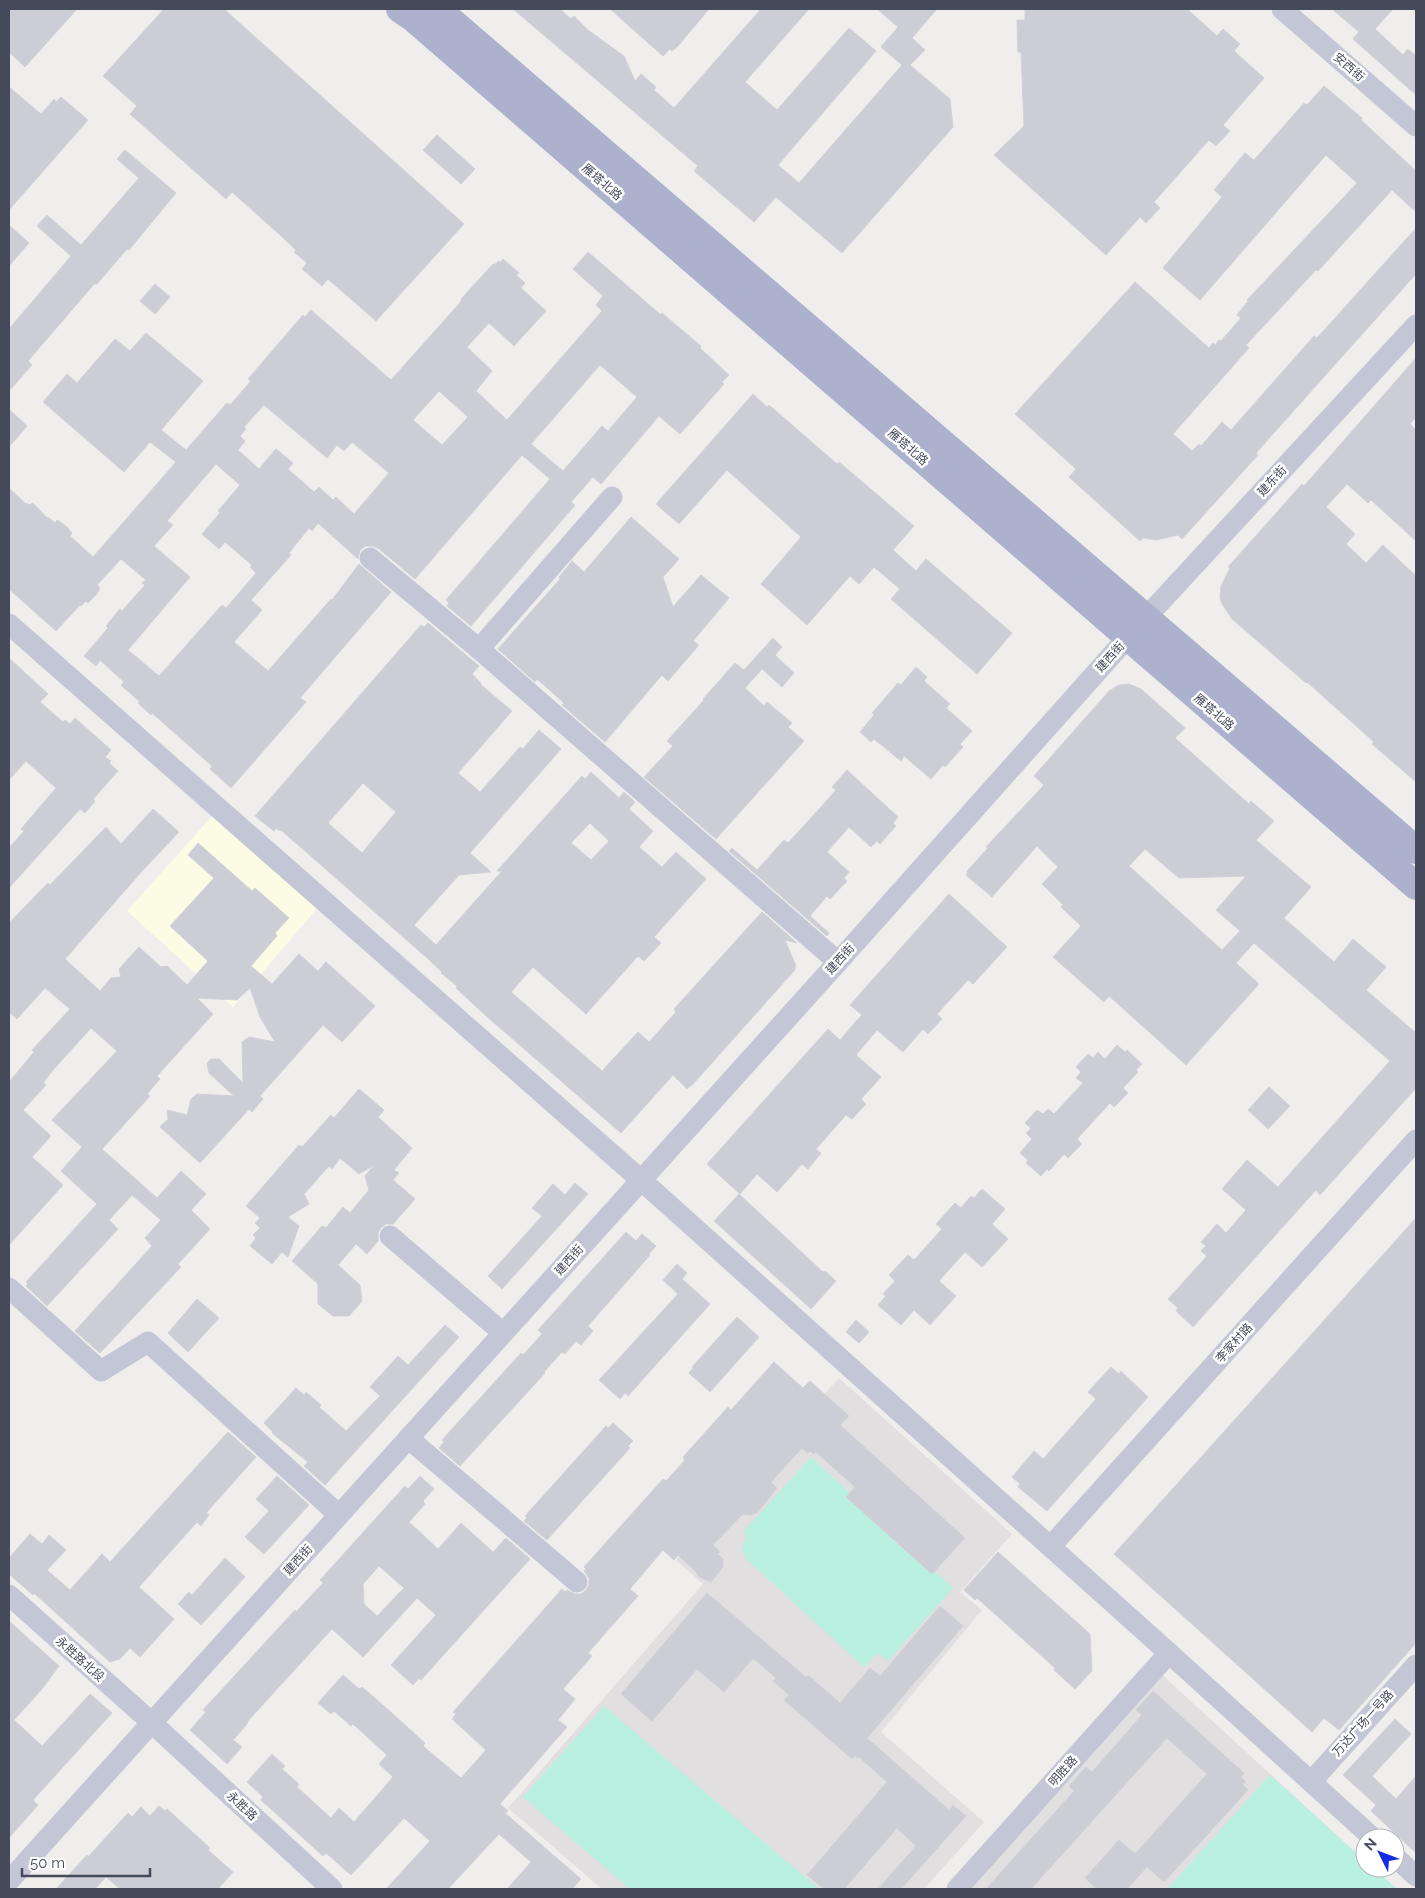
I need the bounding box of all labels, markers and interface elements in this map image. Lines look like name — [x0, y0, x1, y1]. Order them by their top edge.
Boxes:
street label: 安西街 — [1331, 50, 1367, 84]
street label: 雁塔北路 — [579, 161, 625, 203]
street label: 雁塔北路 — [885, 426, 931, 468]
street label: 建东街 — [1255, 463, 1289, 499]
street label: 建西街 — [1093, 639, 1127, 675]
street label: 雁塔北路 — [1191, 691, 1237, 733]
street label: 建西街 — [823, 941, 857, 977]
street label: 建西街 — [552, 1242, 586, 1278]
street label: 李家村路 — [1213, 1320, 1255, 1366]
street label: 建西街 — [281, 1542, 315, 1578]
street label: 永胜路北段 — [53, 1634, 107, 1684]
street label: 万达广场一号路 — [1330, 1687, 1396, 1759]
street label: 明胜路 — [1046, 1753, 1080, 1789]
street label: 永胜路 — [224, 1789, 260, 1823]
north arrow — [1355, 1828, 1405, 1878]
text: N — [1361, 1835, 1380, 1854]
scale bar — [22, 1846, 150, 1878]
text: 50 m — [30, 1854, 65, 1872]

